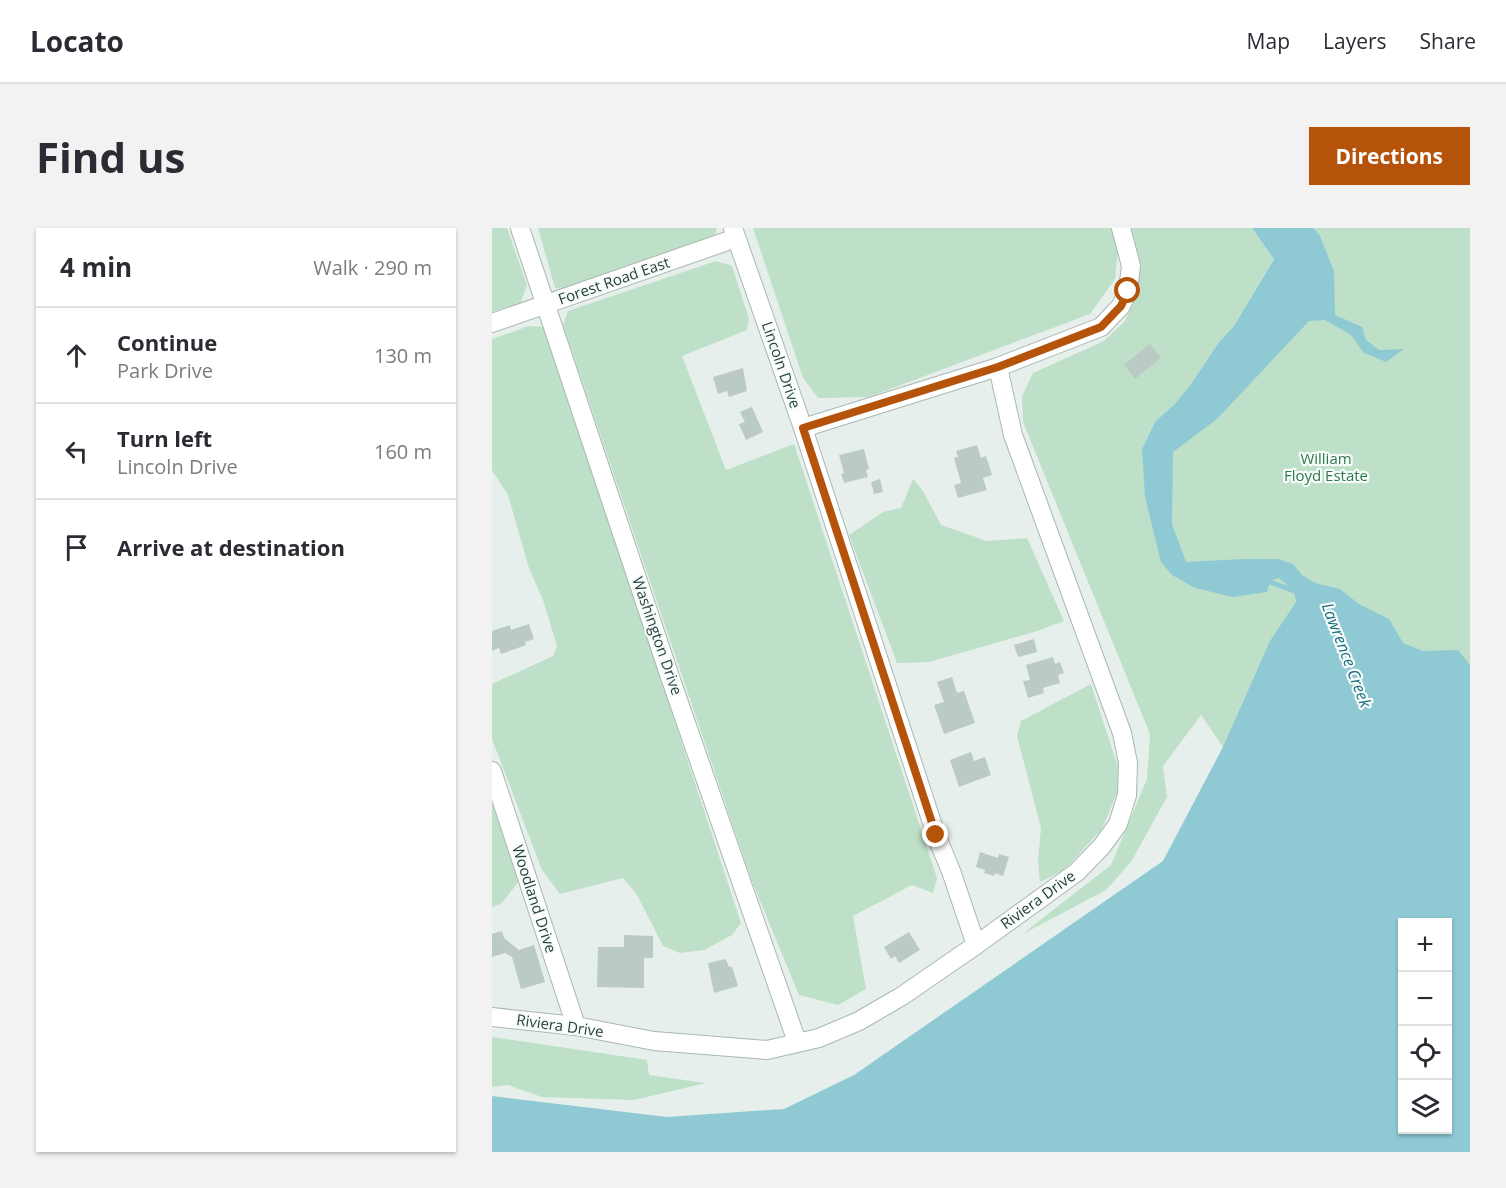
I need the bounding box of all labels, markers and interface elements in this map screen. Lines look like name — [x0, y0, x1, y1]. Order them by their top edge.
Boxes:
text: Locato — [30, 22, 124, 60]
text: Map — [1247, 27, 1290, 55]
text: Layers — [1323, 27, 1387, 55]
text: Share — [1420, 27, 1476, 55]
button: Directions — [1309, 127, 1470, 185]
text: Find us — [36, 128, 185, 185]
text: 4 min — [60, 249, 132, 285]
street label: Forest Road East — [555, 252, 672, 308]
text: Walk · 290 m — [313, 254, 432, 281]
route start — [1114, 277, 1140, 303]
street label: Lincoln Drive — [758, 319, 806, 411]
text: Continue — [117, 327, 217, 357]
icon: ahead — [60, 339, 93, 372]
text: 130 m — [374, 342, 432, 369]
text: Park Drive — [117, 357, 213, 384]
text: Turn left — [117, 423, 212, 453]
icon: left — [60, 435, 93, 468]
text: 160 m — [374, 438, 432, 465]
park label: William Floyd Estate — [1284, 448, 1368, 485]
text: Lincoln Drive — [117, 453, 238, 480]
icon: arrive — [60, 531, 93, 564]
text: Arrive at destination — [117, 532, 345, 562]
street label: Washington Drive — [628, 574, 688, 697]
water label: Lawrence Creek — [1317, 599, 1377, 712]
route end — [922, 821, 948, 847]
street label: Woodland Drive — [508, 842, 562, 955]
street label: Riviera Drive — [996, 865, 1079, 933]
map controls — [1398, 918, 1452, 1134]
button: + — [1398, 918, 1452, 972]
button: − — [1398, 972, 1452, 1026]
street label: Riviera Drive — [515, 1009, 605, 1041]
button: locate — [1398, 1026, 1452, 1080]
button: layers — [1398, 1080, 1452, 1134]

